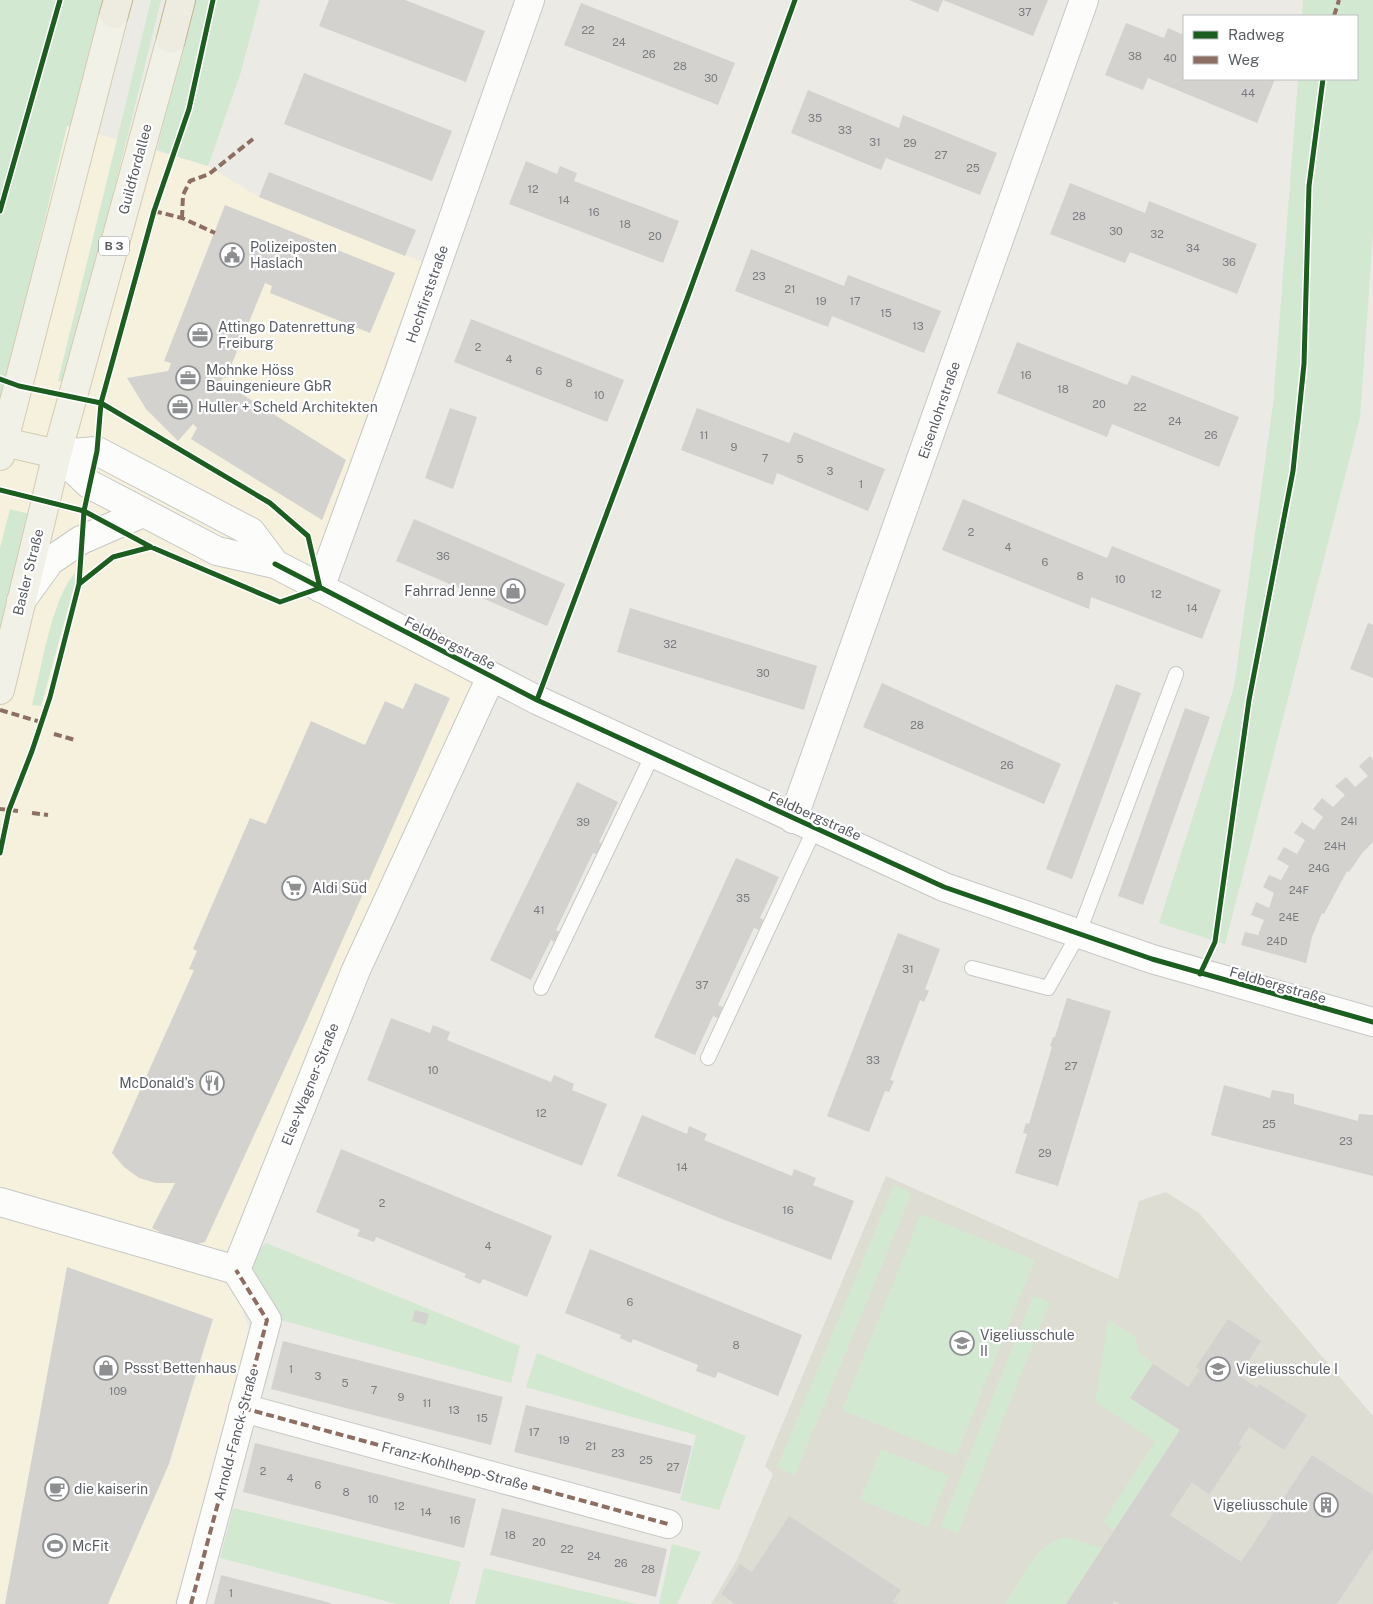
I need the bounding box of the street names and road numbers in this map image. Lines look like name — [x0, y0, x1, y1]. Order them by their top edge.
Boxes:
street label: Guildfordallee — [115, 122, 155, 216]
road number: B 3 — [99, 237, 129, 256]
street label: Hochfirststraße — [403, 243, 451, 345]
street label: Eisenlohrstraße — [915, 359, 963, 461]
street label: Basler Straße — [10, 527, 46, 617]
street label: Feldbergstraße — [402, 613, 498, 673]
street label: Feldbergstraße — [766, 788, 864, 844]
street label: Feldbergstraße — [1228, 964, 1328, 1006]
street label: Else-Wagner-Straße — [278, 1020, 342, 1148]
street label: Arnold-Fanck-Straße — [211, 1366, 261, 1502]
street label: Franz-Kohlhepp-Straße — [380, 1439, 530, 1493]

